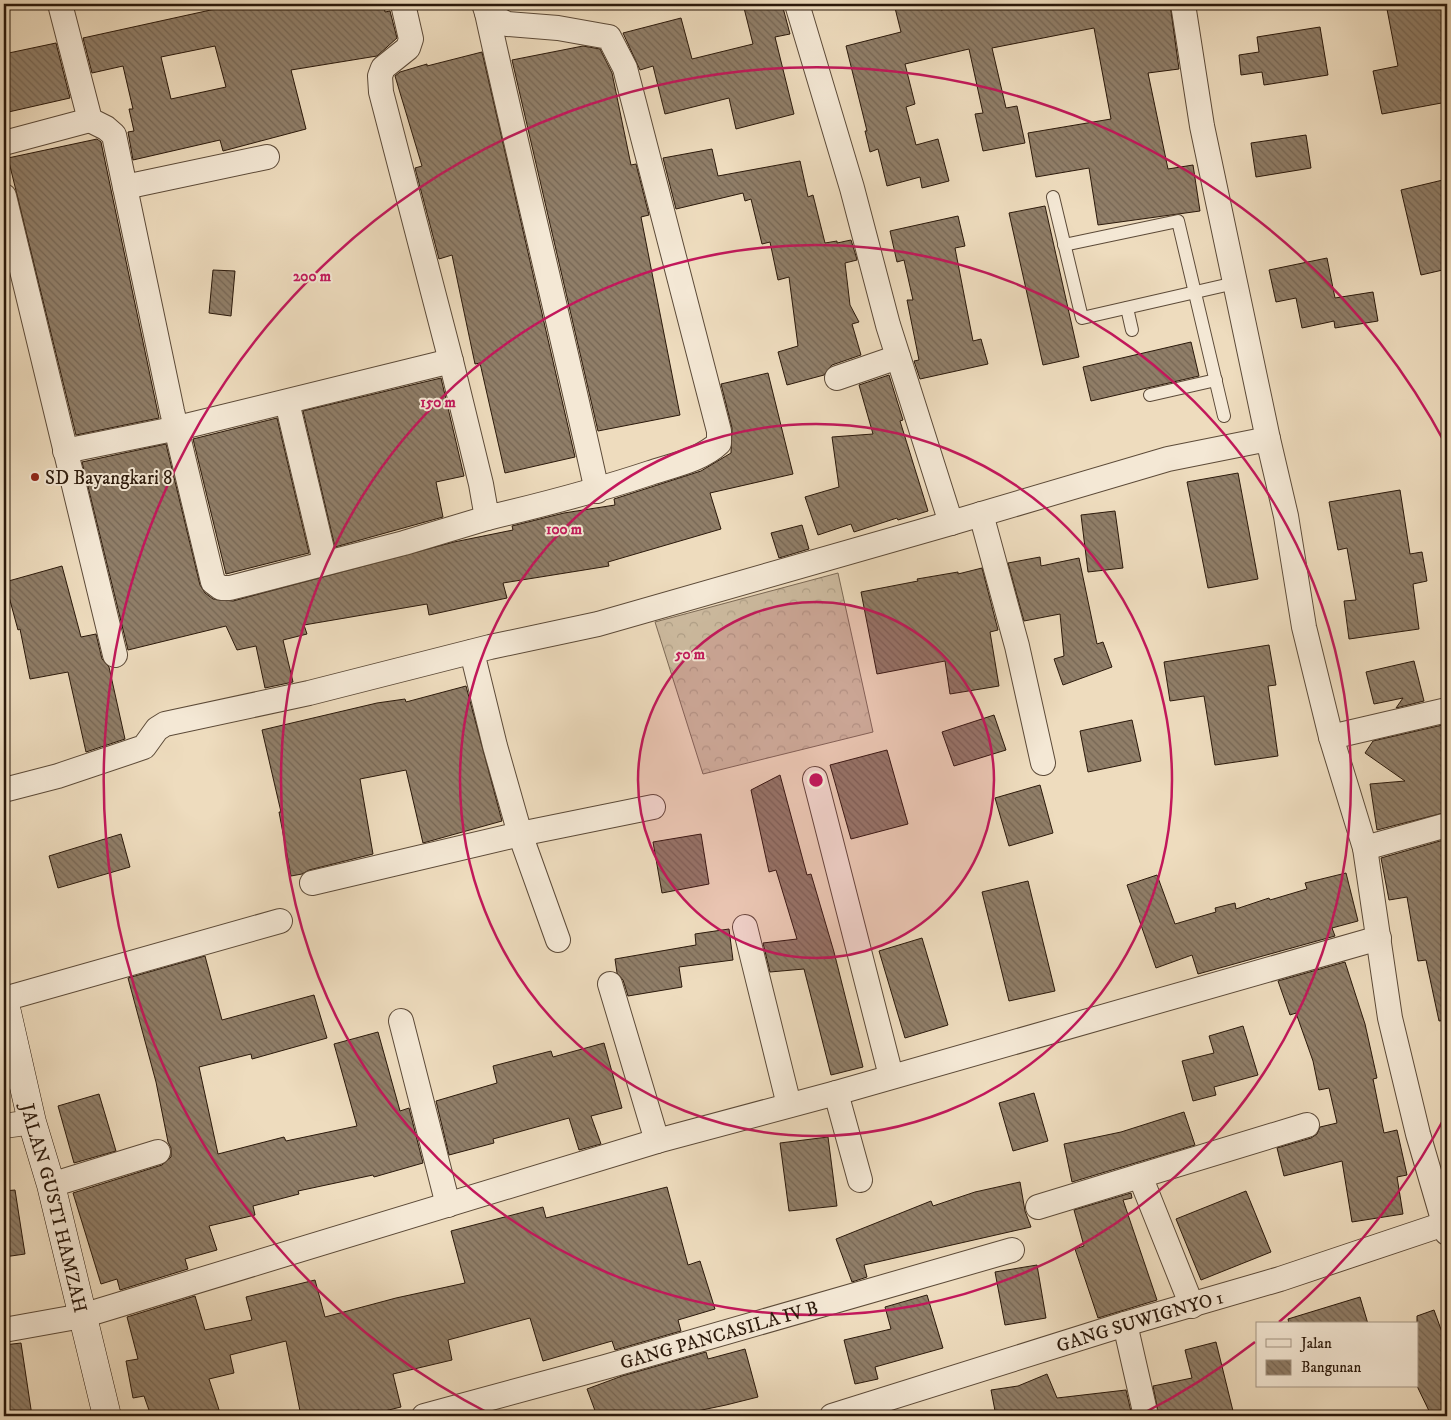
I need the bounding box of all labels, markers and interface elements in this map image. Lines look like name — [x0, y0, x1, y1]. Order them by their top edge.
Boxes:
text: 200 m — [293, 267, 332, 286]
text: 150 m — [420, 393, 456, 412]
place label: SD Bayangkari 8 — [45, 467, 173, 490]
marker: SD Bayangkari 8 — [29, 471, 41, 483]
text: 100 m — [546, 520, 583, 539]
text: 50 m — [674, 645, 706, 664]
centre of rings — [807, 771, 825, 789]
street label: JALAN GUSTI HAMZAH — [15, 1100, 92, 1315]
street label: GANG SUWIGNYO 1 — [1054, 1286, 1226, 1358]
street label: GANG PANCASILA IV B — [618, 1296, 821, 1375]
legend — [1256, 1322, 1418, 1388]
text: Jalan — [1299, 1334, 1332, 1353]
text: Bangunan — [1301, 1358, 1361, 1377]

